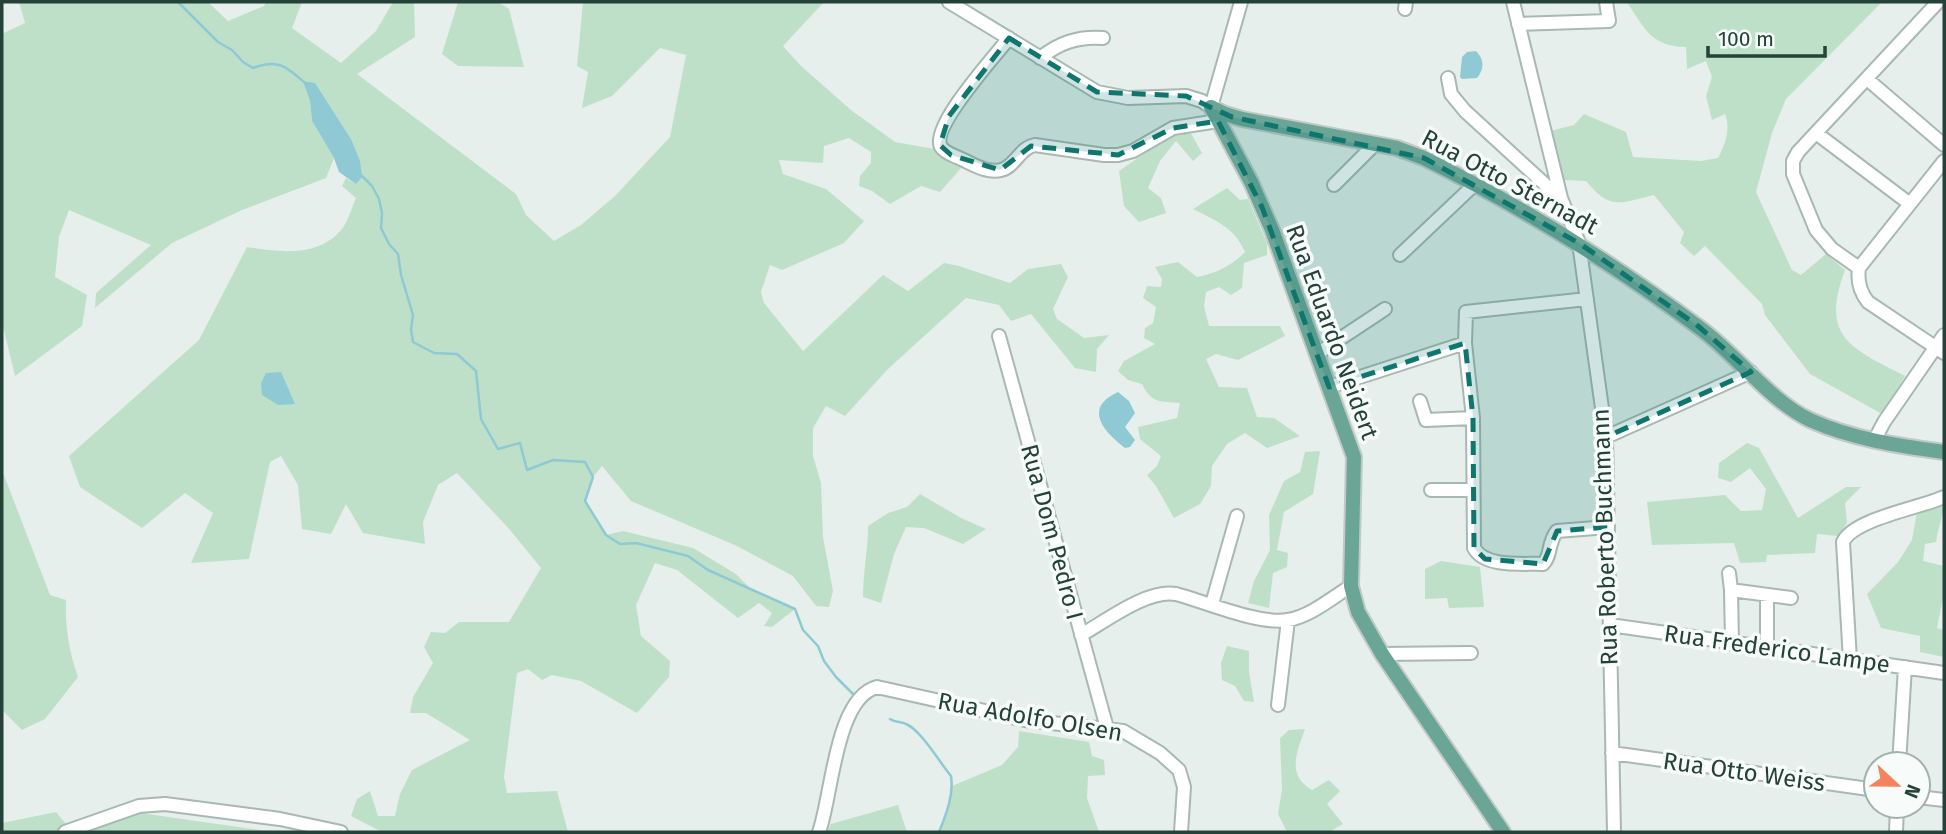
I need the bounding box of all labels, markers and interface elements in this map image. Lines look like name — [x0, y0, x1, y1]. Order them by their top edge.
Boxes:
scale bar — [1708, 14, 1825, 58]
text: 100 m — [1718, 26, 1774, 52]
street label: Rua Otto Sternadt — [1417, 124, 1603, 240]
street label: Rua Eduardo Neidert — [1280, 221, 1384, 444]
street label: Rua Roberto Buchmann — [1587, 408, 1623, 666]
street label: Rua Dom Pedro I — [1015, 441, 1089, 623]
street label: Rua Frederico Lampe — [1662, 619, 1892, 679]
street label: Rua Adolfo Olsen — [935, 687, 1125, 747]
street label: Rua Otto Weiss — [1661, 747, 1827, 797]
north arrow — [1862, 750, 1932, 820]
text: N — [1899, 781, 1925, 801]

